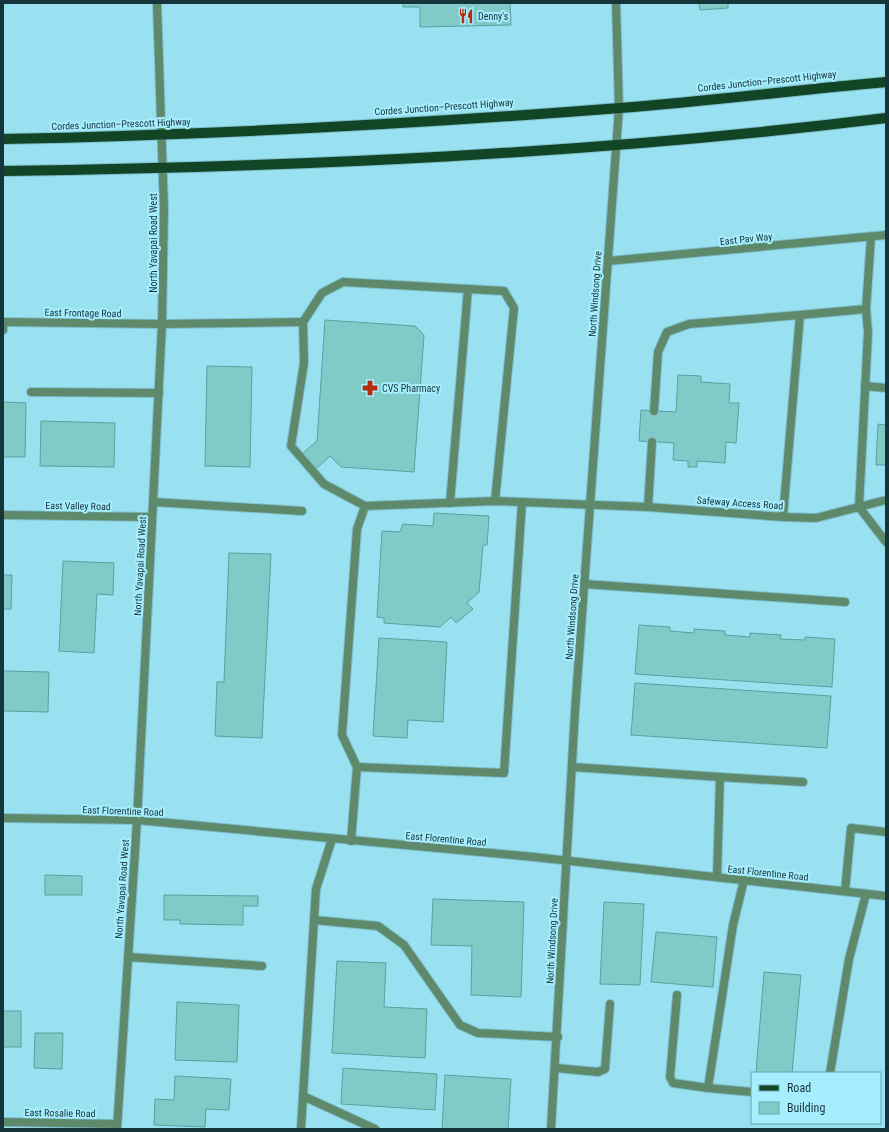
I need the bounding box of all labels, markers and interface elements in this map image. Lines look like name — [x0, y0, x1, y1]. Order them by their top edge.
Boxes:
restaurant icon: Denny's — [457, 7, 475, 25]
place label: Denny's — [478, 11, 509, 22]
street label: Cordes Junction–Prescott Highway — [697, 68, 837, 94]
street label: Cordes Junction–Prescott Highway — [374, 97, 514, 117]
street label: Cordes Junction–Prescott Highway — [51, 116, 191, 132]
street label: North Yavapai Road West — [148, 193, 159, 293]
street label: East Pav Way — [719, 231, 773, 247]
street label: North Windsong Drive — [587, 250, 604, 337]
street label: East Frontage Road — [45, 307, 122, 319]
pharmacy icon: CVS Pharmacy — [361, 379, 379, 397]
place label: CVS Pharmacy — [382, 383, 440, 394]
street label: Safeway Access Road — [696, 494, 784, 512]
street label: East Valley Road — [45, 500, 111, 512]
street label: North Yavapai Road West — [132, 516, 148, 616]
street label: North Windsong Drive — [564, 573, 581, 660]
street label: East Florentine Road — [82, 804, 164, 818]
street label: East Florentine Road — [405, 830, 487, 848]
street label: North Yavapai Road West — [113, 839, 131, 939]
street label: East Florentine Road — [727, 863, 809, 883]
street label: North Windsong Drive — [544, 898, 560, 984]
legend — [751, 1072, 881, 1124]
text: Road — [787, 1081, 811, 1095]
text: Building — [787, 1101, 825, 1115]
street label: East Rosalie Road — [24, 1107, 96, 1119]

